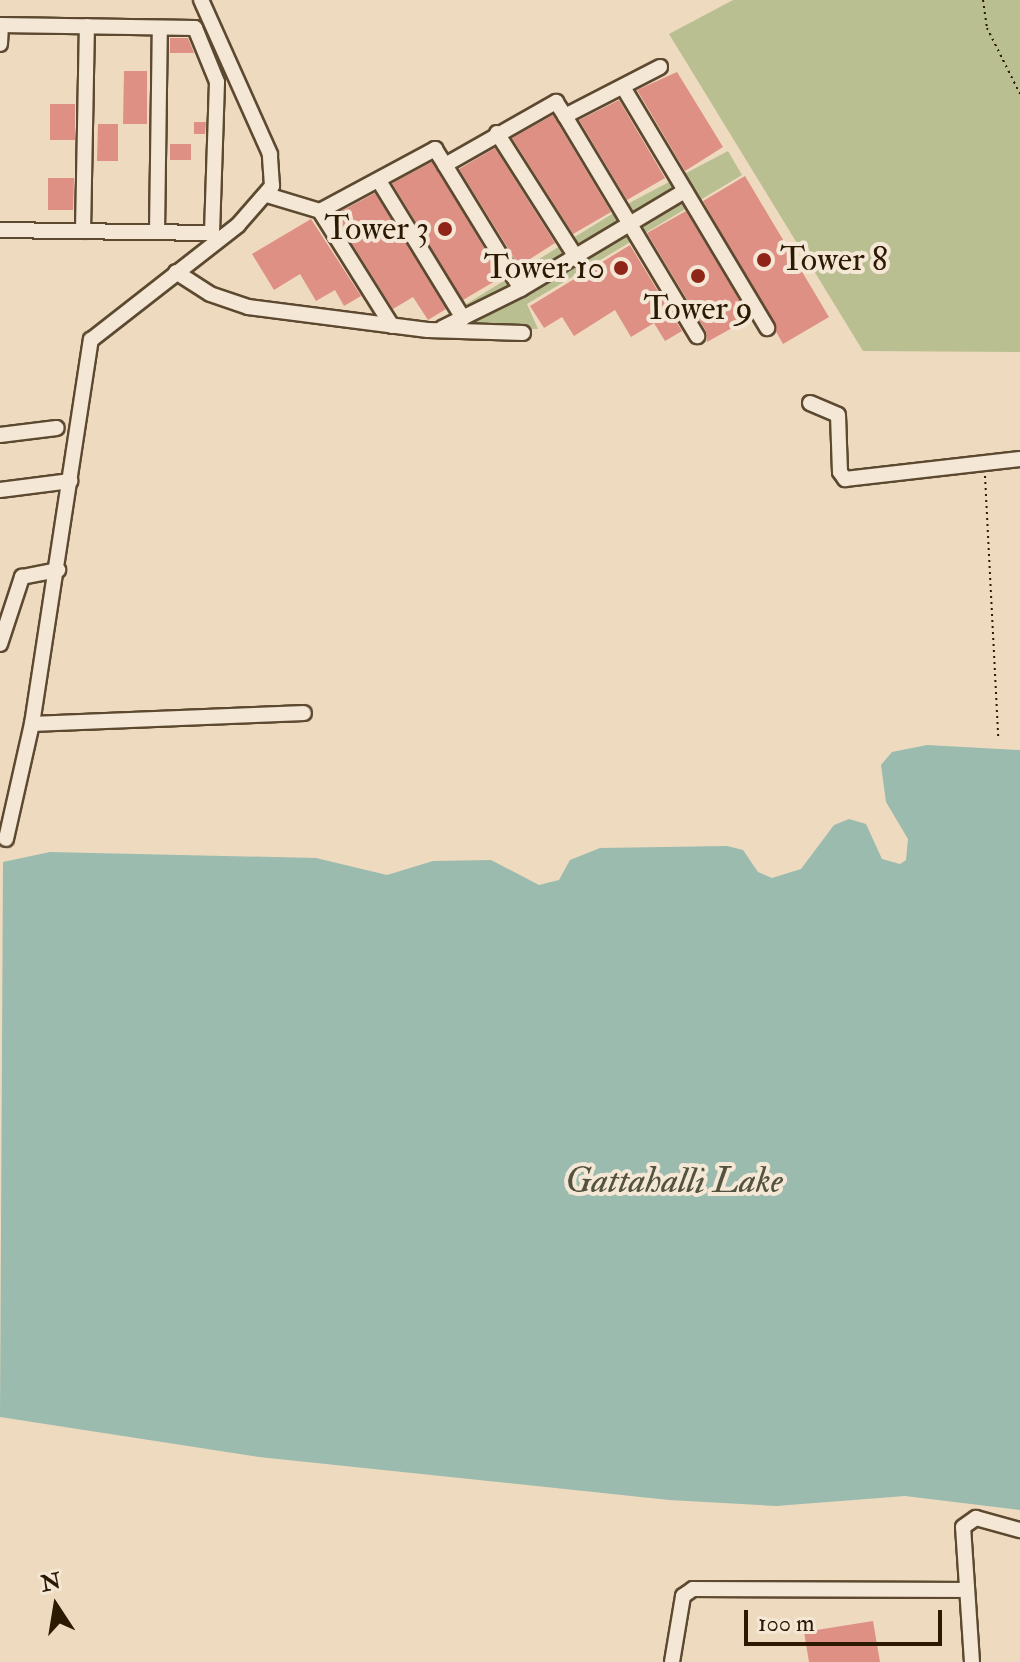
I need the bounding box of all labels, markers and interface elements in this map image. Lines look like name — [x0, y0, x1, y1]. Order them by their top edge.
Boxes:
place label: Tower 3 — [324, 209, 429, 249]
marker: Tower 3 — [436, 220, 454, 238]
place label: Tower 8 — [780, 240, 888, 280]
place label: Tower 10 — [484, 248, 605, 288]
marker: Tower 8 — [755, 251, 773, 269]
marker: Tower 10 — [612, 259, 630, 277]
marker: Tower 9 — [689, 267, 707, 285]
place label: Tower 9 — [643, 289, 753, 329]
water label: Gattahalli Lake — [565, 1159, 783, 1203]
north arrow — [16, 1566, 96, 1646]
text: N — [38, 1567, 64, 1598]
scale bar — [748, 1594, 946, 1644]
text: 100 m — [758, 1608, 815, 1639]

